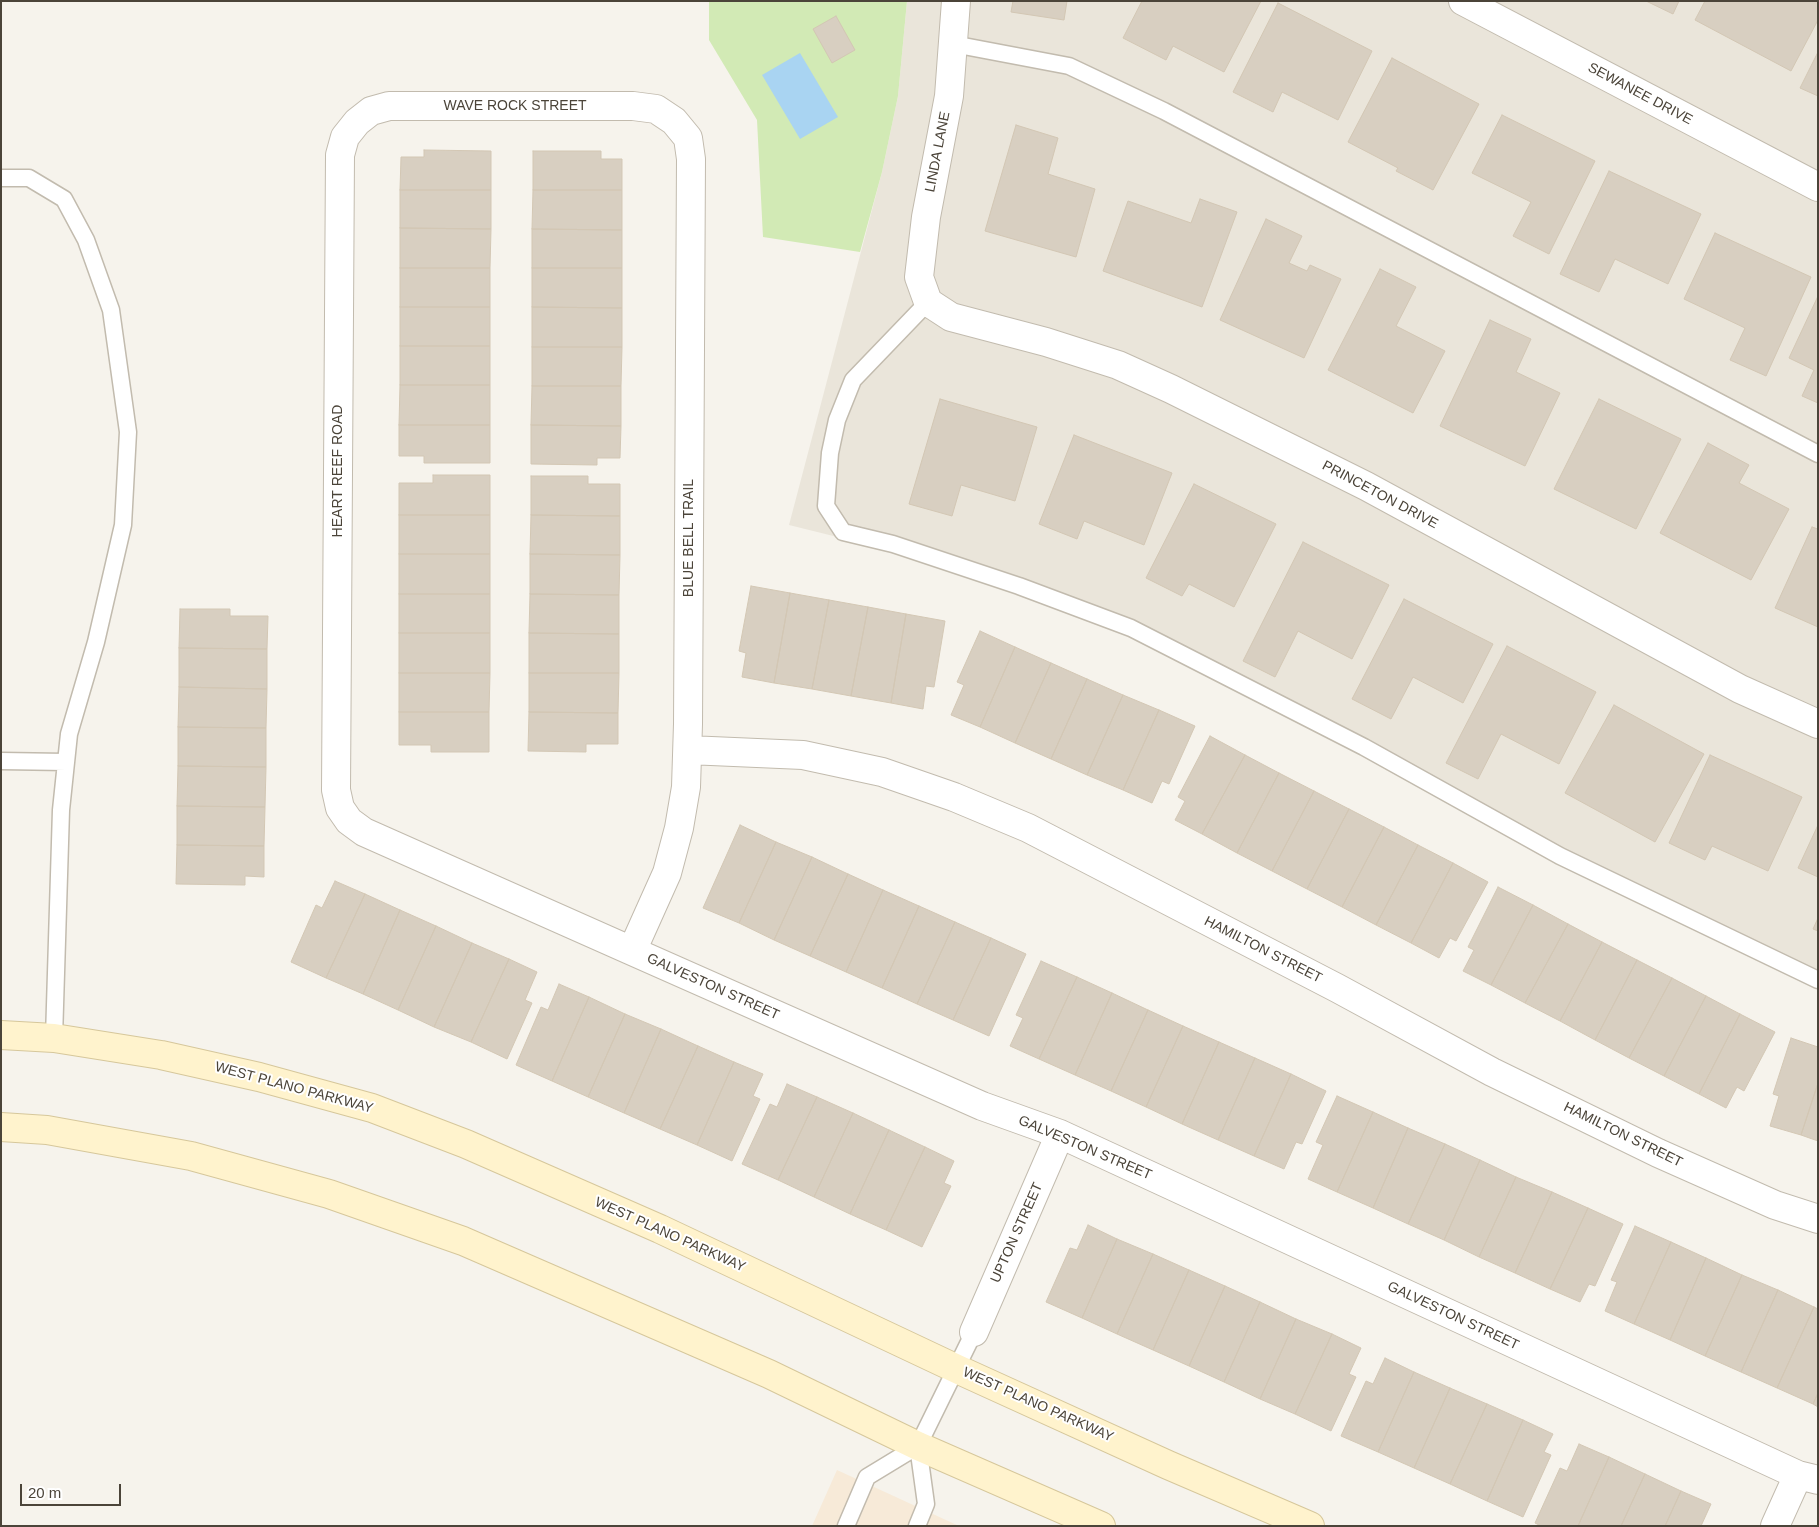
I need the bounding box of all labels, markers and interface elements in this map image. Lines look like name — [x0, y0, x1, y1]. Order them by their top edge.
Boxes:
street label: SEWANEE DRIVE — [1585, 59, 1695, 129]
street label: WAVE ROCK STREET — [443, 98, 587, 114]
street label: LINDA LANE — [922, 110, 954, 194]
street label: HEART REEF ROAD — [330, 405, 346, 537]
street label: PRINCETON DRIVE — [1319, 457, 1441, 533]
street label: BLUE BELL TRAIL — [681, 479, 697, 597]
street label: HAMILTON STREET — [1201, 913, 1325, 987]
street label: GALVESTON STREET — [644, 950, 782, 1024]
street label: WEST PLANO PARKWAY — [213, 1059, 375, 1117]
street label: HAMILTON STREET — [1561, 1099, 1685, 1171]
street label: GALVESTON STREET — [1016, 1112, 1154, 1184]
street label: UPTON STREET — [987, 1180, 1047, 1286]
street label: WEST PLANO PARKWAY — [592, 1194, 748, 1276]
street label: GALVESTON STREET — [1384, 1278, 1522, 1354]
street label: WEST PLANO PARKWAY — [960, 1364, 1116, 1446]
scale bar — [22, 1474, 124, 1506]
text: 20 m — [28, 1484, 61, 1501]

